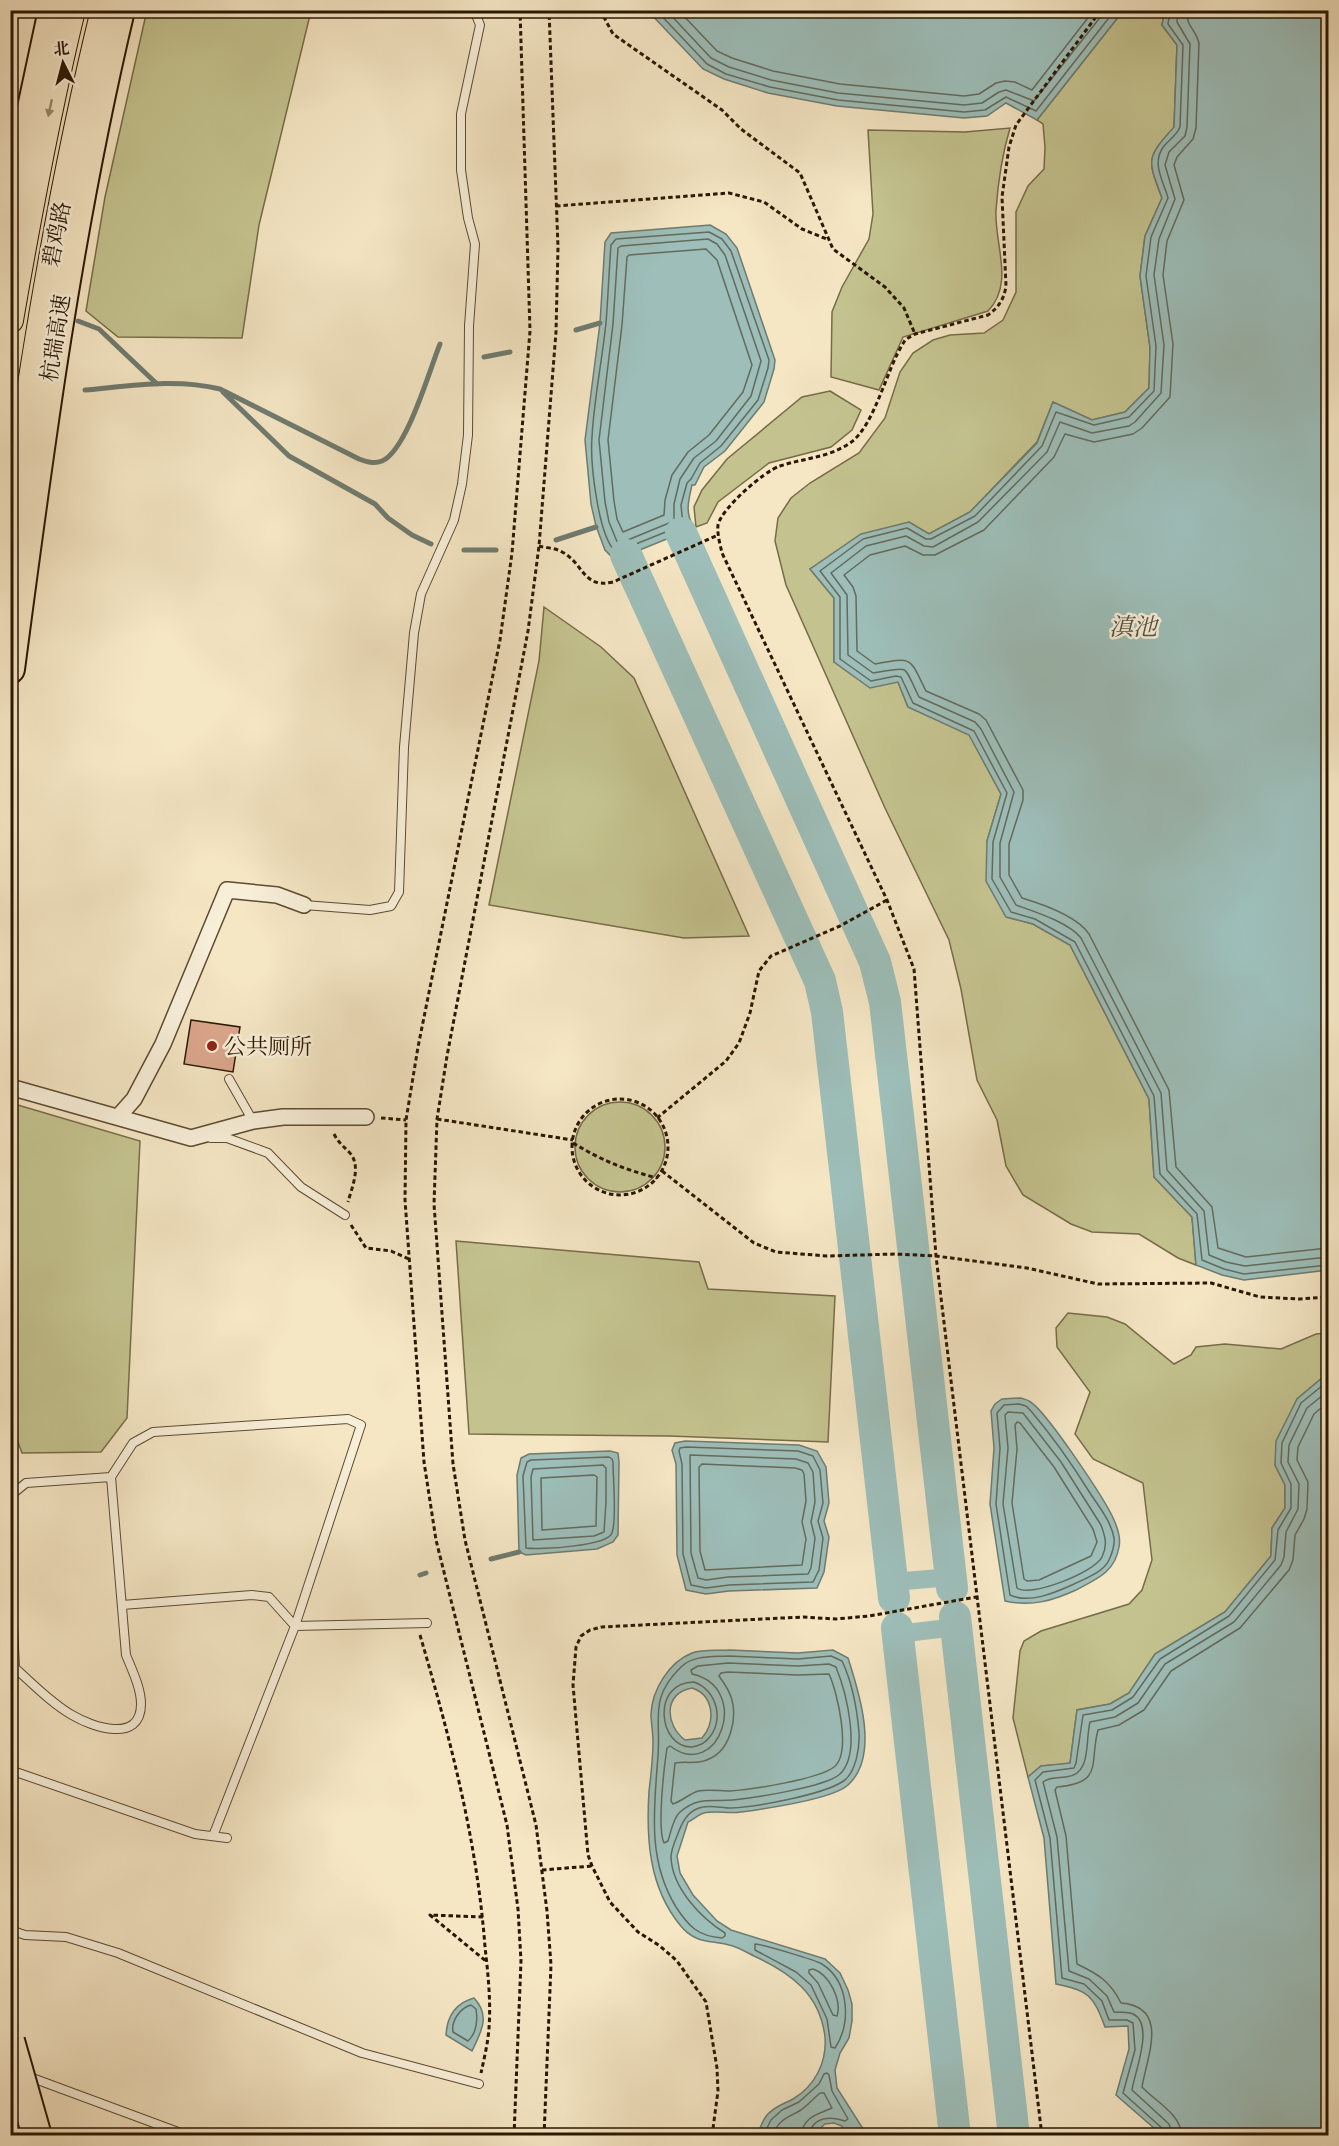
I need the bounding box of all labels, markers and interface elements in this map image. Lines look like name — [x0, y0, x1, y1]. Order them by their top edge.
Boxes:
north arrow — [33, 33, 93, 93]
text: 北 — [52, 37, 71, 61]
one-way arrow — [45, 99, 54, 118]
street label: 碧鸡路 — [36, 199, 78, 269]
street label: 杭瑞高速 — [34, 292, 78, 384]
water label: 滇池 — [1109, 611, 1160, 644]
place label: 公共厕所 — [224, 1032, 312, 1062]
marker: 公共厕所 — [205, 1039, 219, 1053]

